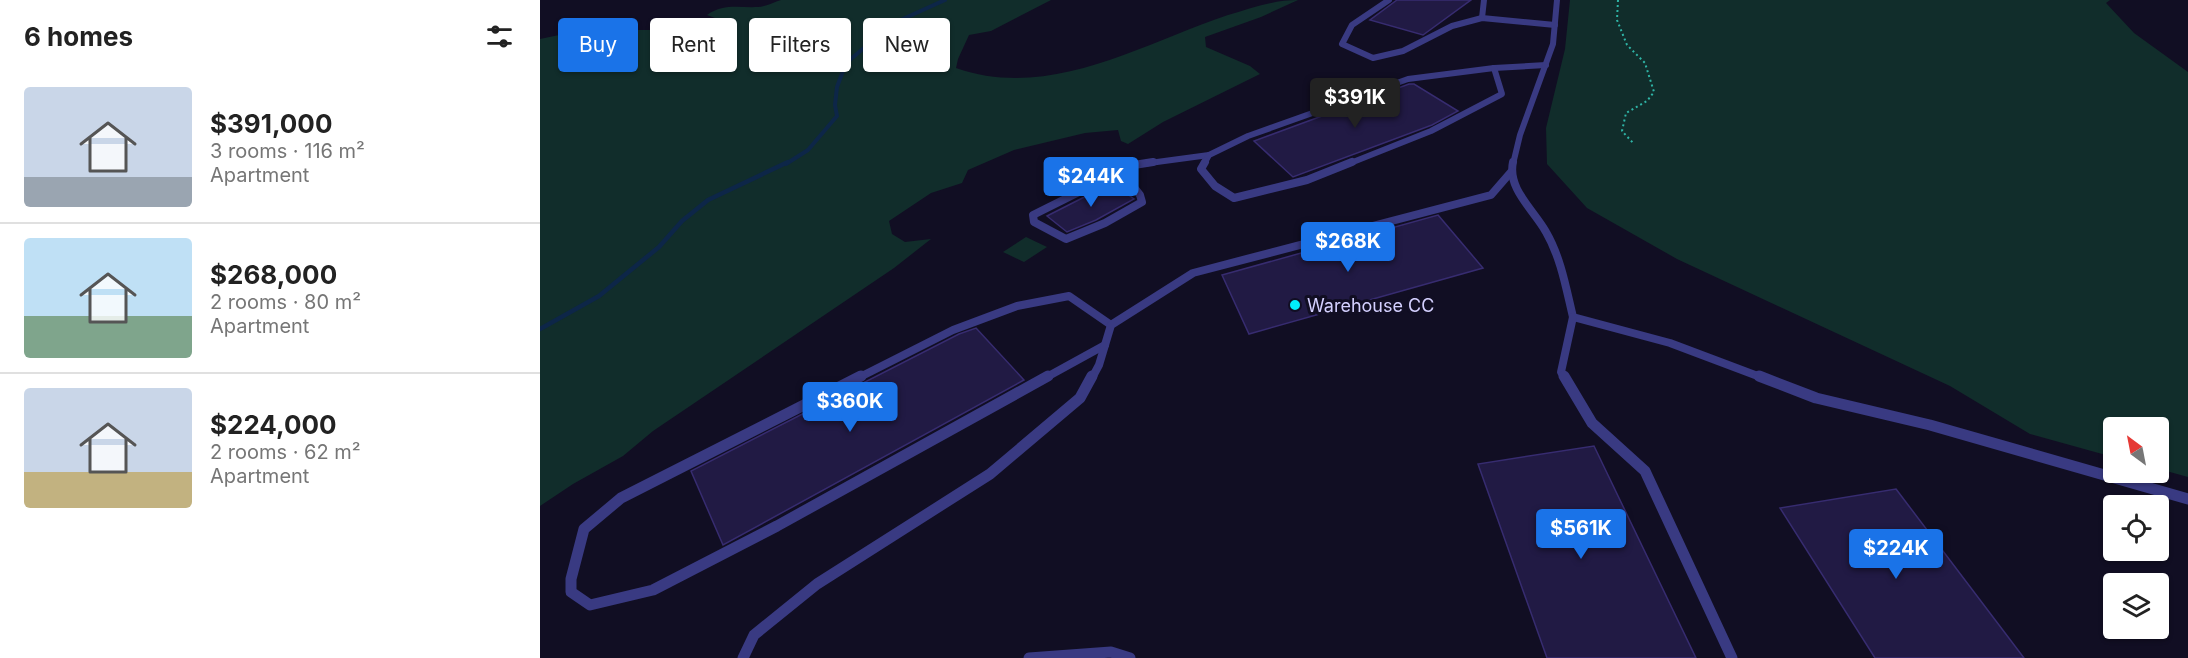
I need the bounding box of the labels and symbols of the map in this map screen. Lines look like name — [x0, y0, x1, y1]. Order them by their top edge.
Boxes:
pin: $391K — [1313, 78, 1397, 129]
pin: $244K — [1049, 157, 1133, 208]
pin: $268K — [1306, 222, 1390, 273]
place label: Warehouse CC — [1307, 295, 1434, 316]
marker: Warehouse CC — [1288, 298, 1302, 312]
pin: $360K — [808, 382, 892, 433]
north arrow — [2103, 417, 2169, 483]
pin: $561K — [1539, 509, 1623, 560]
pin: $224K — [1854, 529, 1938, 580]

